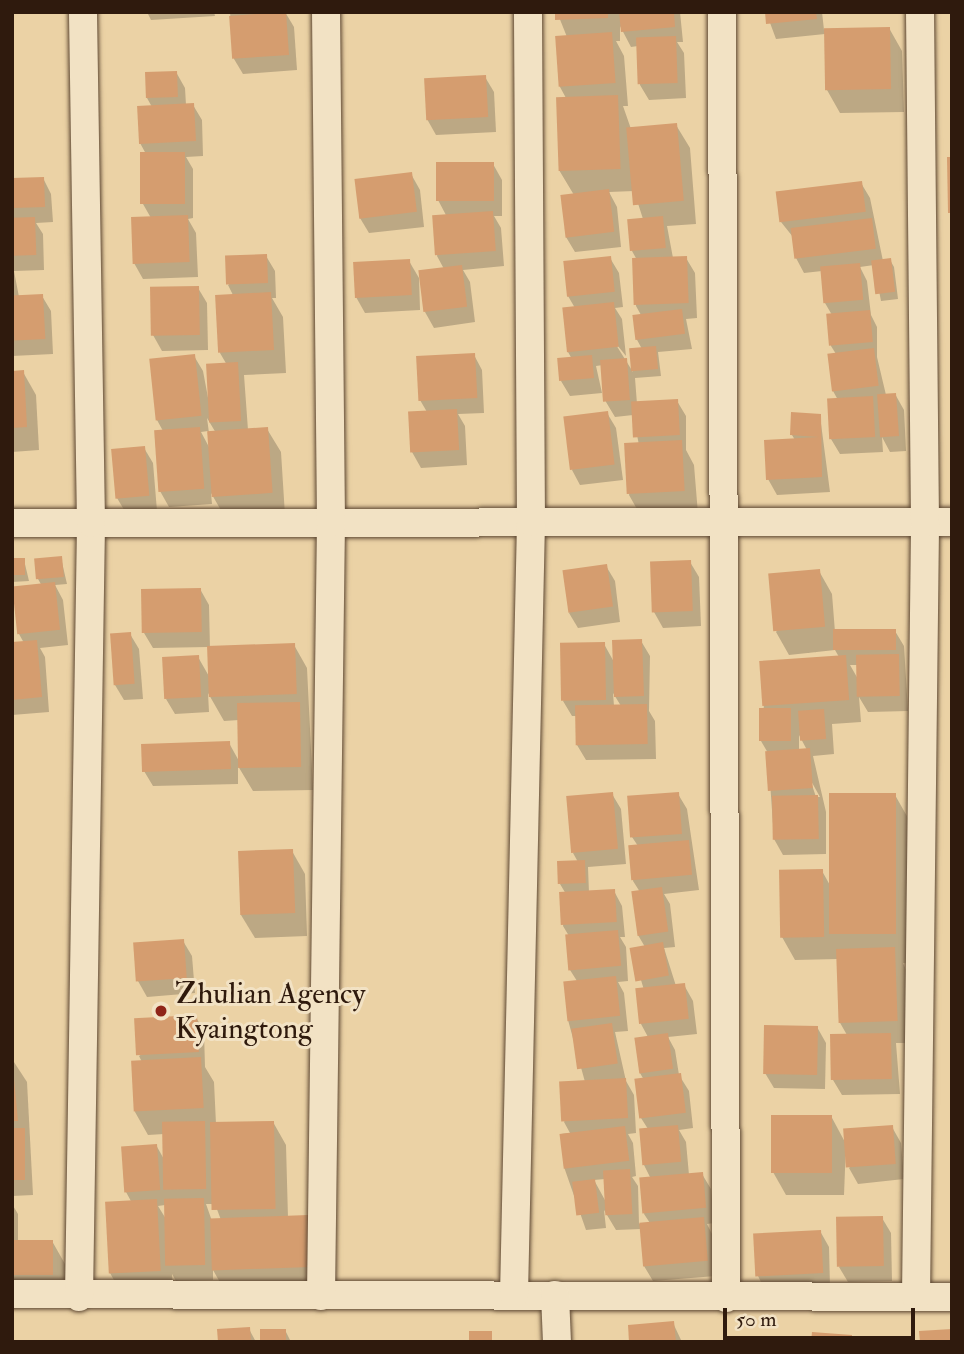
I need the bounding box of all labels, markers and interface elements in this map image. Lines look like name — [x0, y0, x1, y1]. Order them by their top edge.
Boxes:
place label: Zhulian Agency Kyaingtong — [175, 976, 365, 1046]
marker: Zhulian Agency Kyaingtong — [153, 1003, 169, 1019]
scale bar — [726, 1294, 918, 1338]
text: 50 m — [736, 1306, 777, 1333]

